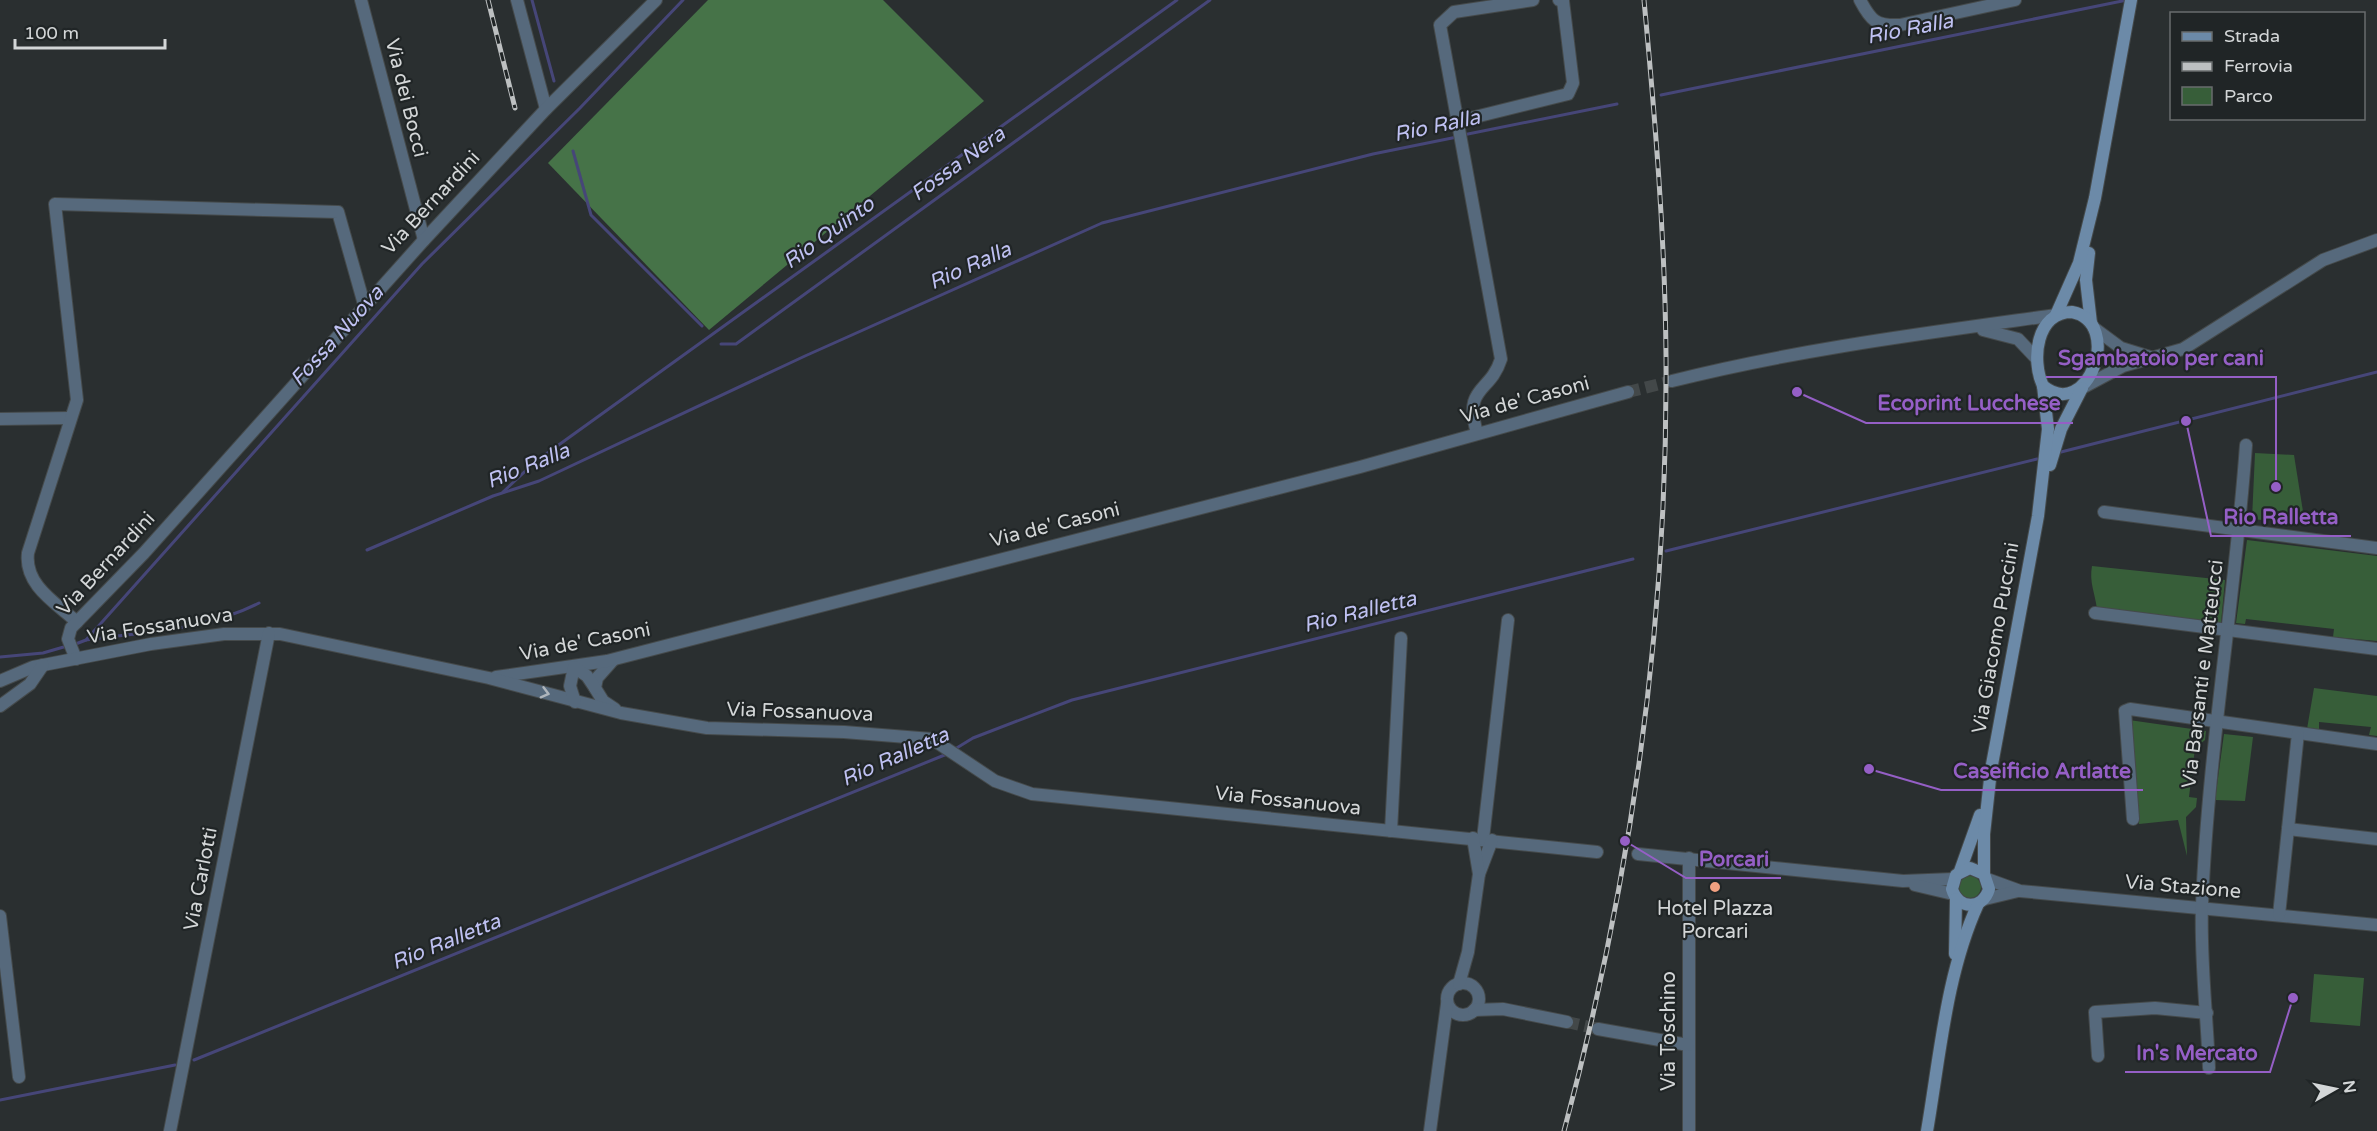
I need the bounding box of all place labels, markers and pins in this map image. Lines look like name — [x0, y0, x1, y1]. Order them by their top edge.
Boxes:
callout: Sgambatoio per cani — [2046, 338, 2276, 377]
callout: Ecoprint Lucchese — [1866, 384, 2073, 423]
callout: Rio Ralletta — [2211, 497, 2351, 536]
callout: Caseificio Artlatte — [1941, 751, 2143, 790]
callout: Porcari — [1686, 839, 1781, 878]
marker: Hotel Plazza Porcari — [1708, 880, 1722, 894]
place label: Hotel Plazza Porcari — [1657, 897, 1773, 944]
callout: In's Mercato — [2125, 1033, 2270, 1072]

